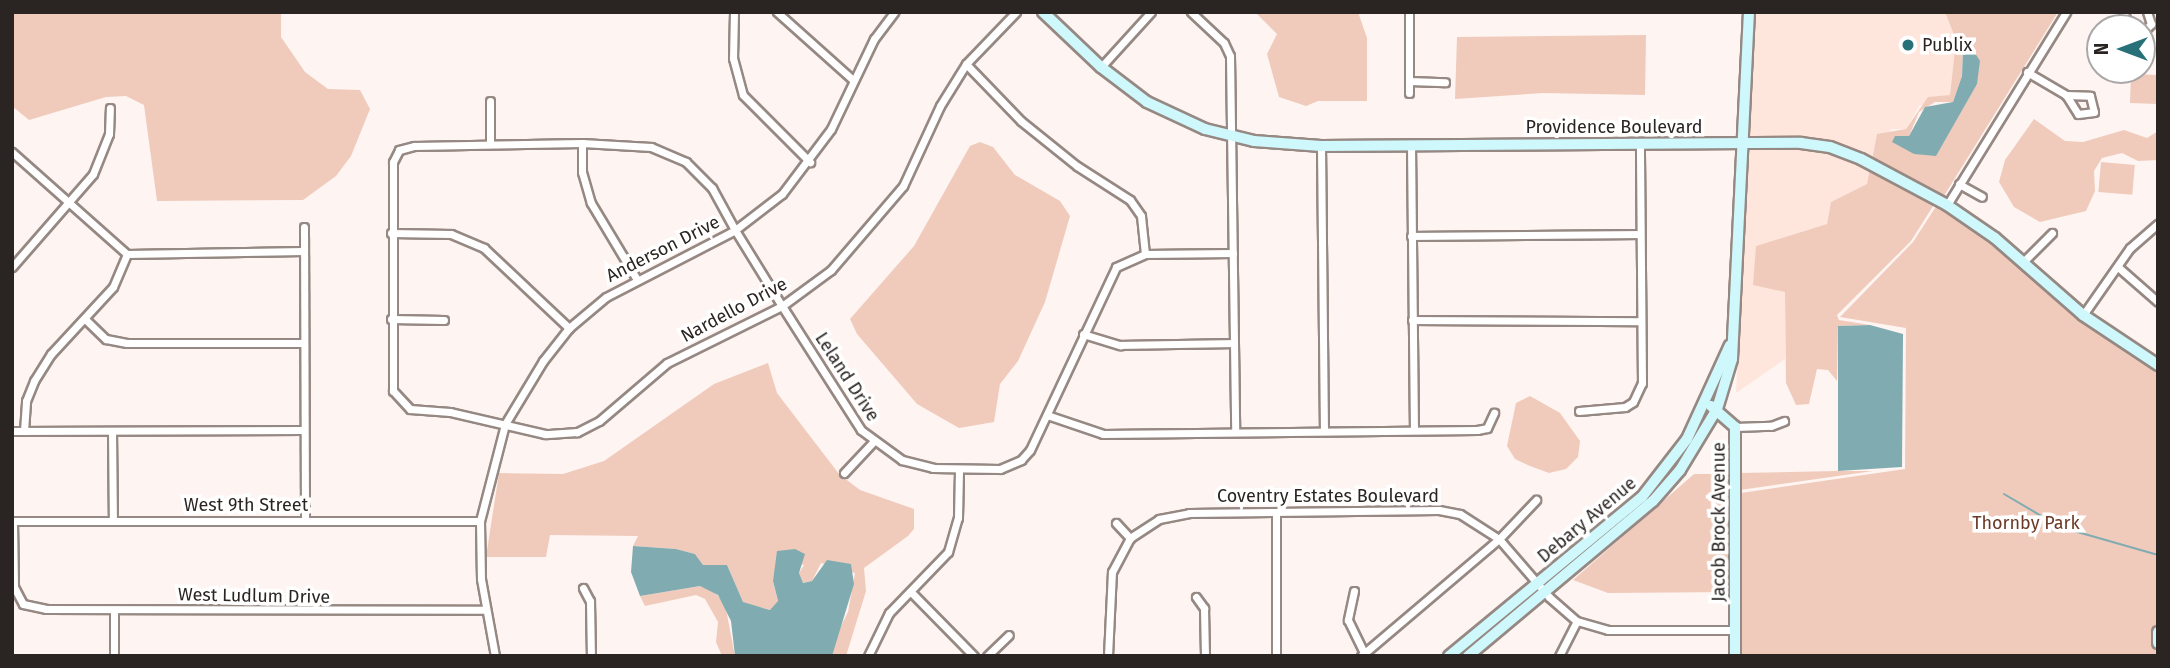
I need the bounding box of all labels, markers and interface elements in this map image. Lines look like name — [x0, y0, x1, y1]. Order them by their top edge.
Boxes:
north arrow — [2086, 14, 2156, 84]
place label: Publix — [1922, 34, 1972, 56]
marker: Publix — [1900, 37, 1916, 53]
text: N — [2090, 43, 2113, 55]
street label: Providence Boulevard — [1525, 116, 1703, 138]
street label: Anderson Drive — [603, 211, 723, 287]
street label: Nardello Drive — [677, 273, 791, 347]
street label: Leland Drive — [810, 329, 884, 425]
street label: Jacob Brock Avenue — [1708, 442, 1730, 602]
street label: Debary Avenue — [1533, 473, 1641, 567]
street label: Coventry Estates Boulevard — [1217, 485, 1439, 507]
street label: West 9th Street — [184, 494, 308, 516]
park label: Thornby Park — [1972, 512, 2080, 534]
street label: West Ludlum Drive — [178, 584, 330, 608]

